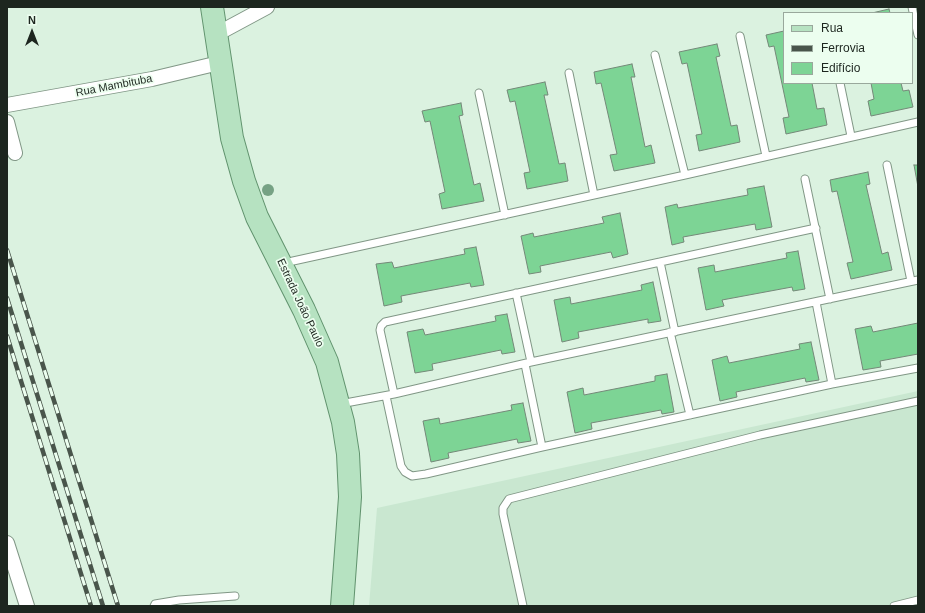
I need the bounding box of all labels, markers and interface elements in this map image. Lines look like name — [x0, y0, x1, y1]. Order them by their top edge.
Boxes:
north arrow — [12, 12, 52, 52]
legend — [783, 12, 913, 84]
text: N — [28, 14, 36, 26]
text: Rua — [821, 21, 843, 35]
text: Ferrovia — [821, 41, 865, 55]
text: Edifício — [821, 61, 860, 75]
street label: Rua Mambituba — [75, 72, 153, 100]
street label: Estrada João Paulo — [274, 257, 326, 349]

